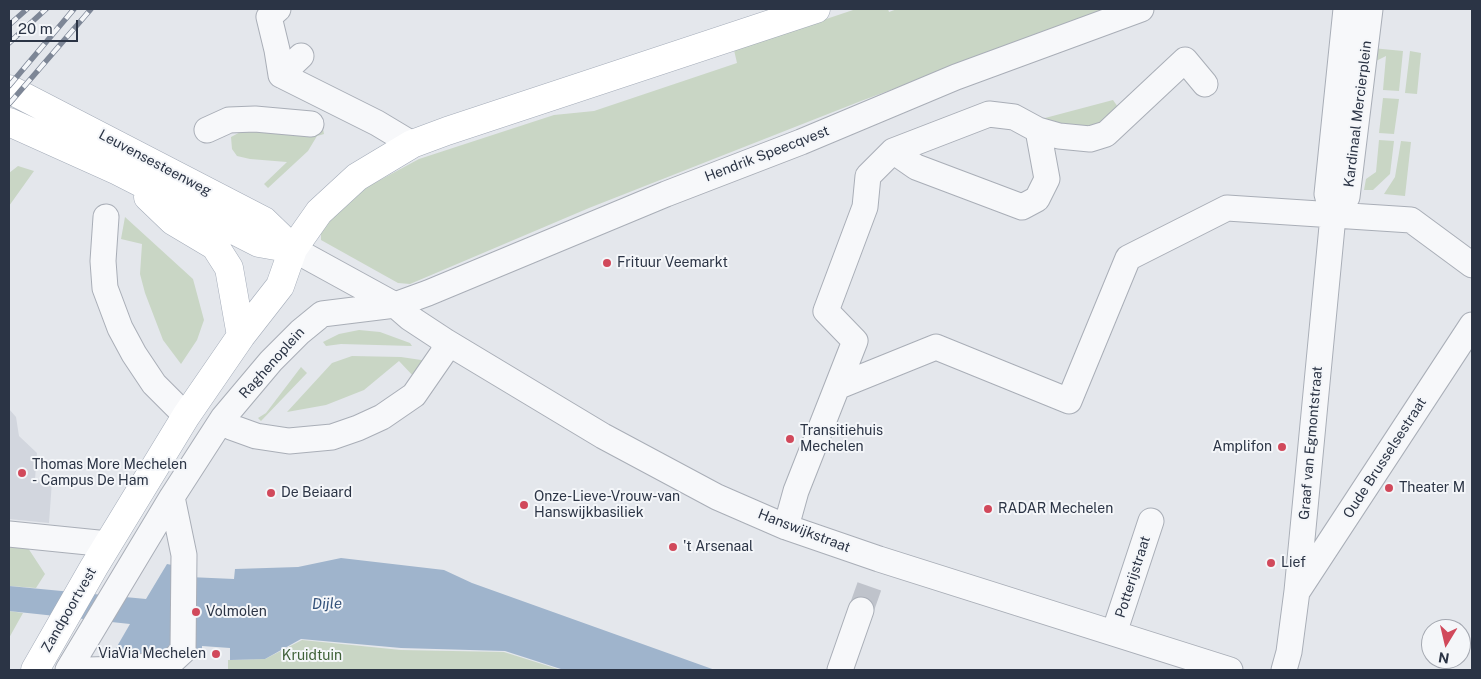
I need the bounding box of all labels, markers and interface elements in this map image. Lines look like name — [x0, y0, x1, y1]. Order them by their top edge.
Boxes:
scale bar — [12, 10, 80, 42]
text: 20 m — [18, 20, 53, 37]
street label: Kardinaal Mercierplein — [1341, 40, 1375, 188]
street label: Hendrik Speecqvest — [702, 123, 832, 185]
street label: Leuvensesteenweg — [96, 126, 214, 200]
place label: Frituur Veemarkt — [617, 255, 728, 271]
marker: Frituur Veemarkt — [601, 257, 613, 269]
street label: Raghenoplein — [236, 324, 308, 402]
street label: Graaf van Egmontstraat — [1296, 365, 1326, 521]
street label: Oude Brusselsestraat — [1340, 395, 1430, 521]
place label: Transitiehuis Mechelen — [800, 423, 883, 456]
marker: Transitiehuis Mechelen — [784, 433, 796, 445]
place label: Amplifon — [1213, 439, 1272, 455]
marker: Amplifon — [1276, 441, 1288, 453]
place label: Thomas More Mechelen - Campus De Ham — [32, 457, 187, 490]
marker: Thomas More Mechelen - Campus De Ham — [16, 467, 28, 479]
place label: Theater M — [1399, 480, 1465, 496]
marker: Theater M — [1383, 482, 1395, 494]
place label: De Beiaard — [281, 485, 352, 501]
marker: De Beiaard — [265, 487, 277, 499]
place label: Onze-Lieve-Vrouw-van Hanswijkbasiliek — [534, 489, 680, 522]
marker: Onze-Lieve-Vrouw-van Hanswijkbasiliek — [518, 499, 530, 511]
place label: RADAR Mechelen — [998, 501, 1113, 517]
marker: RADAR Mechelen — [982, 503, 994, 515]
street label: Hanswijkstraat — [755, 506, 853, 556]
street label: Potterijstraat — [1112, 534, 1154, 620]
place label: 't Arsenaal — [683, 539, 753, 555]
marker: 't Arsenaal — [667, 541, 679, 553]
place label: Lief — [1281, 555, 1306, 571]
marker: Lief — [1265, 557, 1277, 569]
street label: Zandpoortvest — [38, 565, 100, 655]
water label: Dijle — [312, 595, 342, 613]
place label: Volmolen — [206, 604, 267, 620]
marker: Volmolen — [190, 606, 202, 618]
north arrow — [1421, 619, 1471, 669]
place label: ViaVia Mechelen — [98, 646, 206, 662]
marker: ViaVia Mechelen — [210, 648, 222, 660]
park label: Kruidtuin — [282, 648, 342, 664]
text: N — [1437, 649, 1450, 667]

